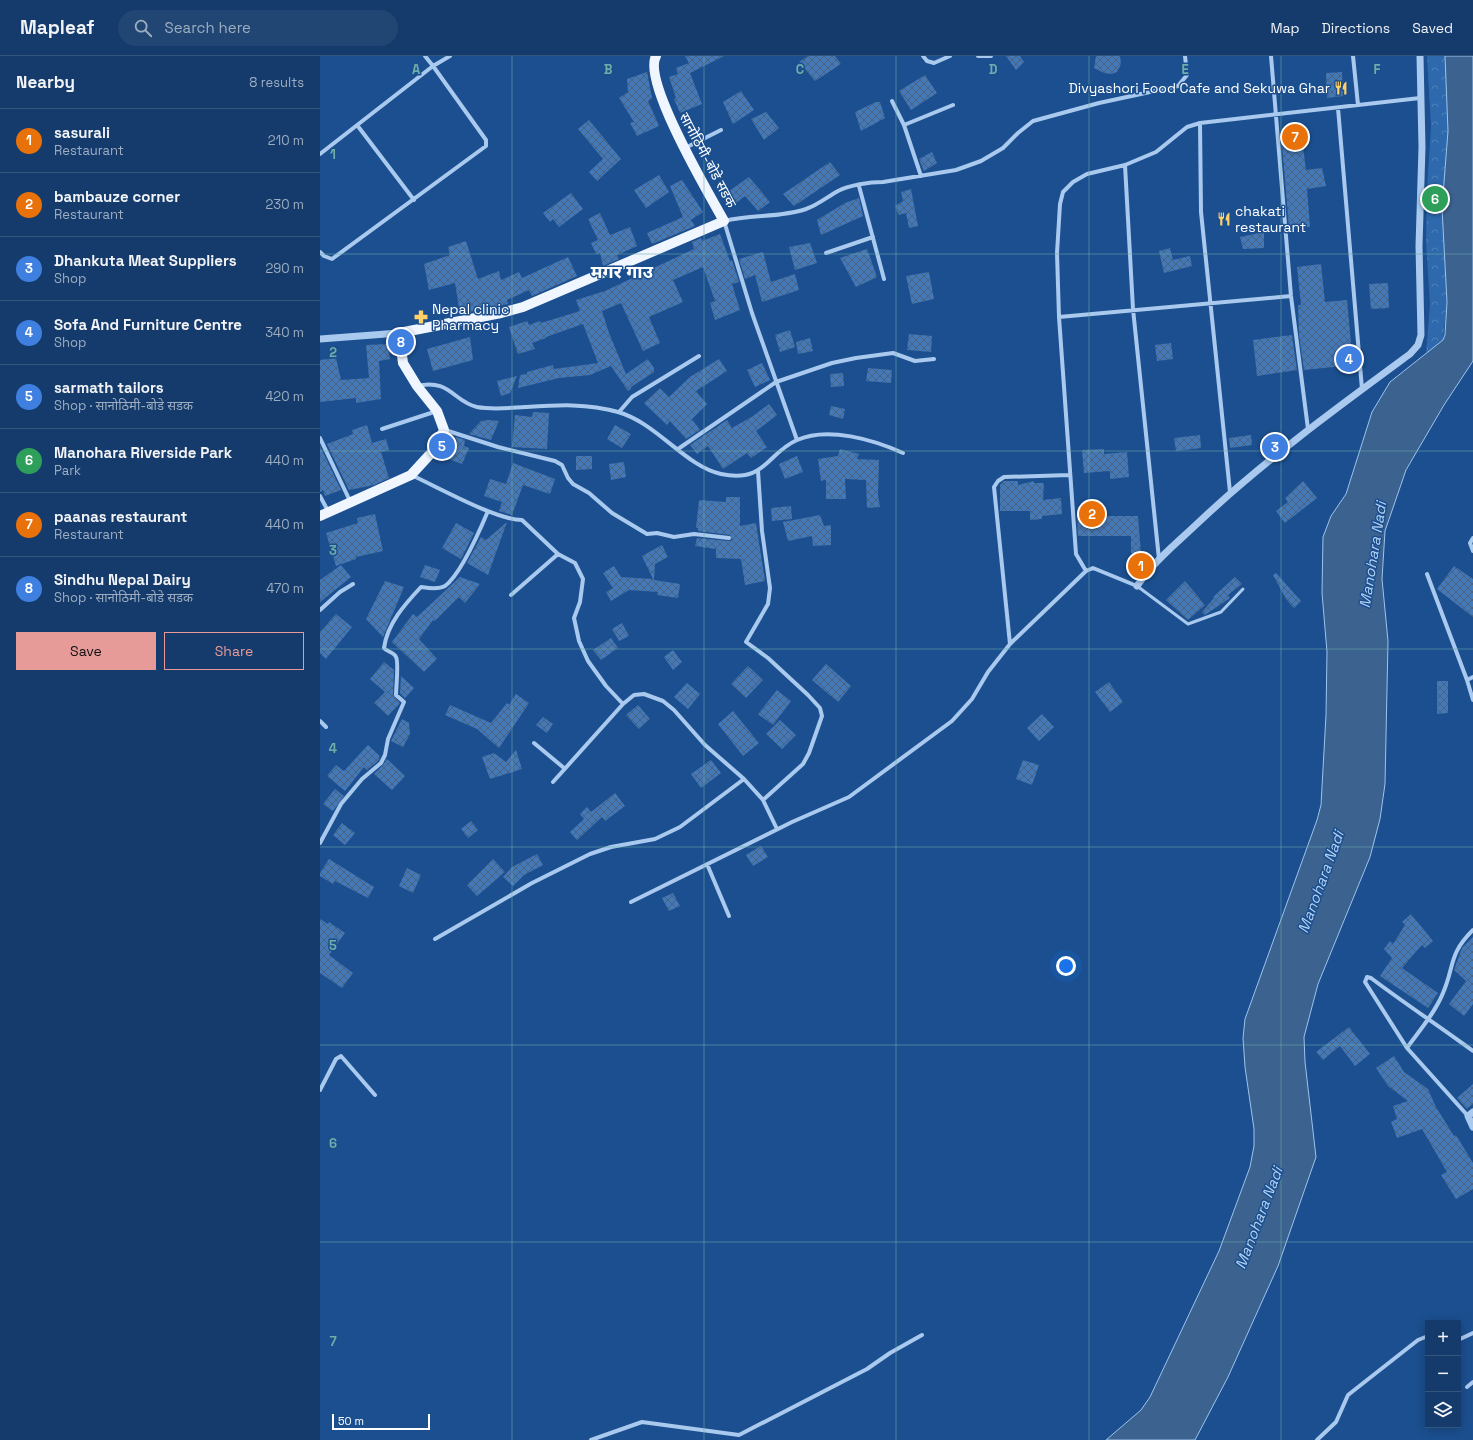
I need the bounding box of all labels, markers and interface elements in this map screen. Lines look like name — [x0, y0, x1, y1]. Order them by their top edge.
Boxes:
search box — [118, 10, 398, 46]
text: Mapleaf — [20, 15, 94, 40]
icon: search — [132, 17, 154, 39]
text: Search here — [164, 18, 251, 37]
text: Map — [1270, 19, 1300, 37]
text: Directions — [1322, 19, 1390, 37]
text: Saved — [1412, 19, 1453, 37]
text: A — [412, 61, 421, 78]
text: B — [604, 61, 613, 78]
text: C — [796, 61, 804, 78]
text: D — [989, 61, 998, 78]
text: E — [1181, 61, 1189, 78]
text: F — [1374, 61, 1381, 78]
text: Nearby — [16, 71, 75, 93]
text: 8 results — [249, 74, 304, 91]
place label: Divyashori Food Cafe and Sekuwa Ghar — [1068, 79, 1330, 97]
restaurant icon: Divyashori Food Cafe and Sekuwa Ghar — [1333, 80, 1349, 96]
street label: सानोठिमी-बोडे सडक — [675, 109, 741, 211]
pin: 7 — [1282, 122, 1308, 152]
text: sasurali — [54, 123, 110, 142]
text: 1 — [26, 132, 32, 149]
text: 210 m — [268, 132, 304, 149]
text: Restaurant — [54, 142, 124, 159]
text: 1 — [330, 146, 336, 163]
pin: 6 — [1422, 184, 1448, 214]
text: bambauze corner — [54, 187, 180, 206]
text: 2 — [25, 196, 33, 213]
text: 230 m — [266, 196, 304, 213]
place label: chakati restaurant — [1235, 202, 1306, 236]
text: Restaurant — [54, 206, 124, 223]
restaurant icon: chakati restaurant — [1216, 211, 1232, 227]
text: Dhankuta Meat Suppliers — [54, 251, 237, 270]
text: 3 — [25, 260, 33, 277]
text: 290 m — [265, 260, 304, 277]
district label: मगर गाउ — [591, 260, 654, 283]
text: Shop — [54, 270, 86, 287]
place label: Nepal clinic Pharmacy — [432, 300, 509, 334]
pharmacy icon: Nepal clinic Pharmacy — [413, 309, 429, 325]
text: Sofa And Furniture Centre — [54, 315, 242, 334]
text: 4 — [25, 324, 33, 341]
text: 340 m — [265, 324, 304, 341]
pin: 8 — [388, 327, 414, 357]
text: Shop — [54, 334, 86, 351]
text: 2 — [329, 344, 337, 361]
pin: 4 — [1336, 344, 1362, 374]
text: sarmath tailors — [54, 378, 164, 397]
text: 5 — [25, 388, 33, 405]
text: 420 m — [265, 388, 304, 405]
text: Shop · सानोठिमी-बोडे सडक — [54, 397, 193, 414]
pin: 5 — [429, 431, 455, 461]
pin: 3 — [1262, 432, 1288, 462]
text: Manohara Riverside Park — [54, 443, 232, 462]
text: 6 — [25, 452, 33, 469]
text: 440 m — [265, 452, 304, 469]
text: Park — [54, 462, 81, 479]
water label: Manohara Nadi — [1355, 498, 1391, 609]
pin: 2 — [1079, 499, 1105, 529]
text: paanas restaurant — [54, 507, 187, 526]
text: 7 — [25, 516, 33, 533]
text: 440 m — [265, 516, 304, 533]
text: Restaurant — [54, 526, 124, 543]
text: 3 — [329, 542, 337, 559]
pin: 1 — [1128, 551, 1154, 581]
text: Sindhu Nepal Dairy — [54, 570, 191, 589]
text: 8 — [25, 580, 33, 597]
text: 470 m — [266, 580, 304, 597]
text: Shop · सानोठिमी-बोडे सडक — [54, 589, 193, 606]
button: Save — [16, 632, 156, 670]
button: Share — [164, 632, 304, 670]
text: 4 — [329, 740, 337, 757]
water label: Manohara Nadi — [1293, 826, 1349, 936]
text: 5 — [329, 937, 337, 954]
your location — [1056, 956, 1076, 976]
text: 6 — [329, 1135, 337, 1152]
water label: Manohara Nadi — [1230, 1162, 1287, 1271]
map controls — [1425, 1320, 1461, 1428]
button: + — [1425, 1320, 1461, 1356]
text: 7 — [329, 1333, 337, 1350]
button: − — [1425, 1356, 1461, 1392]
button: layers — [1425, 1392, 1461, 1428]
scale bar — [332, 1412, 430, 1431]
text: 50 m — [338, 1414, 364, 1428]

